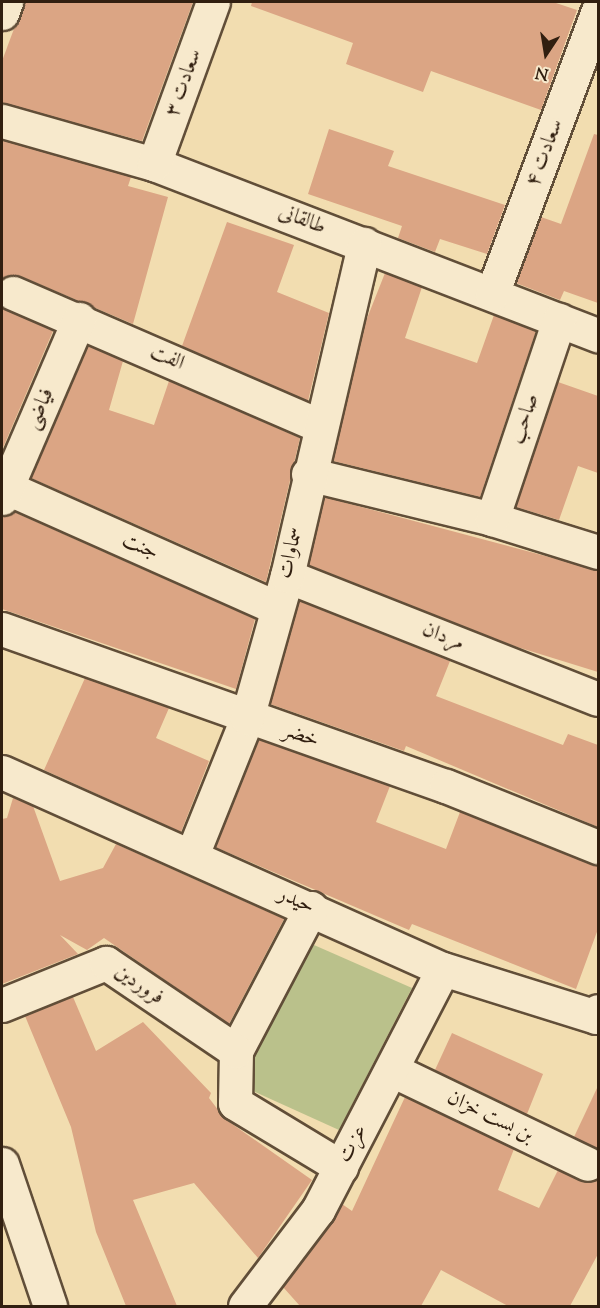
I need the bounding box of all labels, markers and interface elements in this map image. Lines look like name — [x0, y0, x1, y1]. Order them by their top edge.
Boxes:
north arrow — [516, 24, 576, 84]
street label: سعادت ۳ — [160, 46, 208, 120]
text: N — [534, 60, 551, 85]
street label: سعادت ۴ — [521, 116, 569, 190]
street label: طالقانی — [275, 200, 329, 240]
street label: الفت — [146, 339, 188, 377]
street label: فیاضی — [20, 384, 60, 434]
street label: صاحب — [505, 390, 545, 448]
street label: سماوات — [273, 525, 309, 581]
street label: جنت — [118, 528, 162, 566]
street label: مردان — [418, 617, 468, 657]
street label: خضر — [280, 718, 322, 754]
street label: حیدر — [274, 882, 318, 920]
street label: فروردین — [109, 959, 169, 1011]
street label: بن بست خزان — [443, 1085, 537, 1149]
street label: عزت — [333, 1121, 373, 1167]

